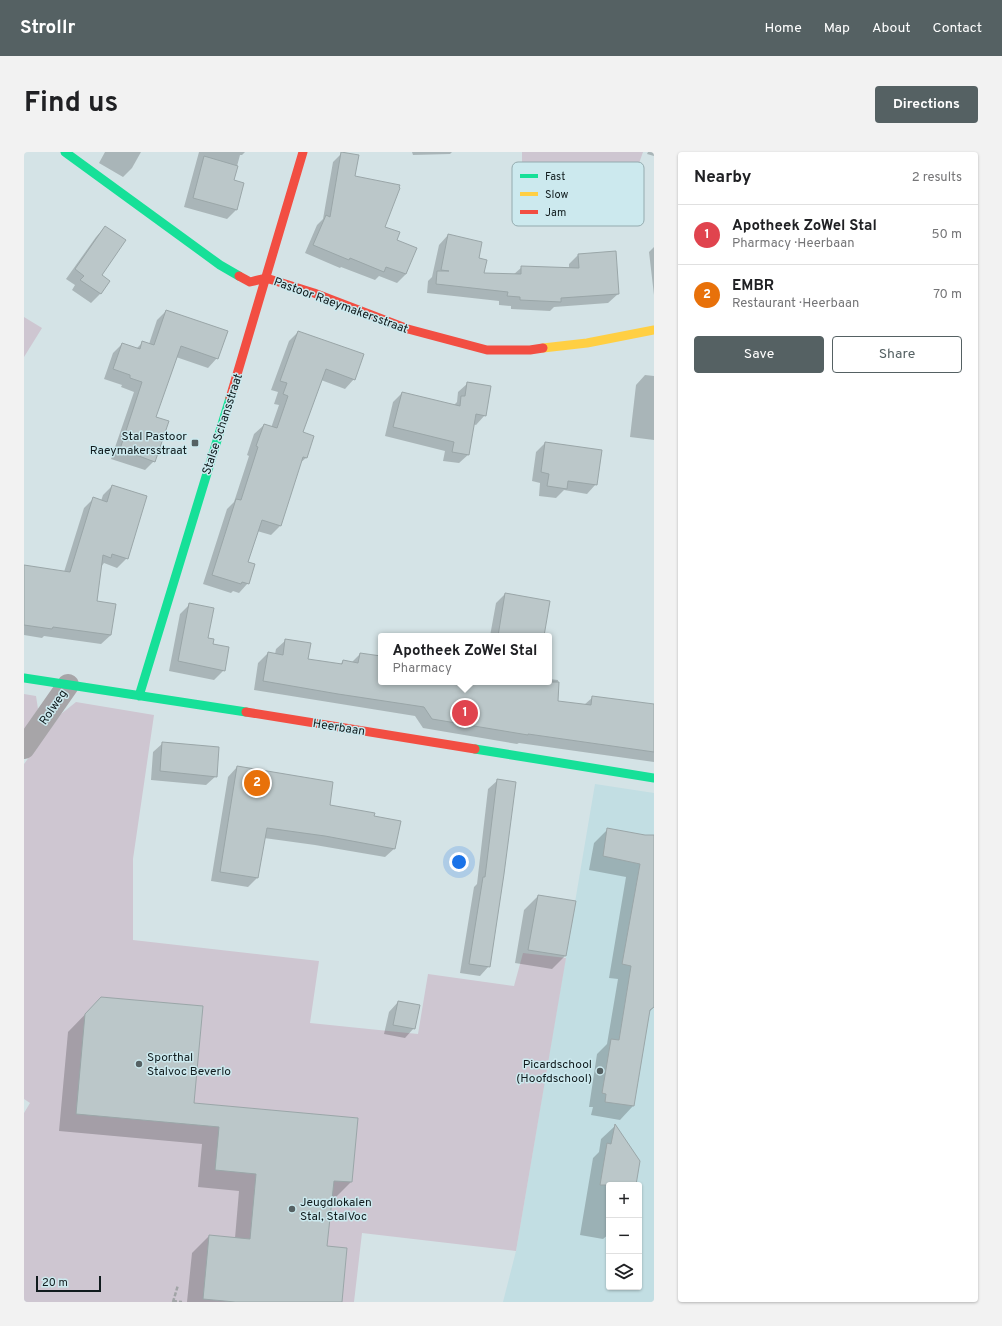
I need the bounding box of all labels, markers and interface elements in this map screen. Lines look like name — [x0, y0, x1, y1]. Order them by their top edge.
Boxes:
text: Strollr — [20, 16, 75, 40]
text: Home — [765, 20, 802, 37]
text: Map — [824, 20, 850, 37]
text: About — [872, 20, 911, 37]
text: Contact — [933, 20, 982, 37]
text: Find us — [24, 86, 118, 122]
button: Directions — [875, 86, 978, 123]
legend — [512, 162, 644, 226]
text: Nearby — [694, 167, 751, 189]
text: Fast — [545, 170, 565, 184]
text: 2 results — [912, 170, 962, 186]
text: Slow — [545, 188, 568, 202]
text: Jam — [545, 206, 566, 220]
text: Apotheek ZoWel Stal — [732, 217, 877, 236]
text: 1 — [704, 227, 710, 243]
text: 50 m — [932, 227, 962, 243]
text: Pharmacy · Heerbaan — [732, 236, 854, 252]
street label: Pastoor Raeymakersstraat — [271, 274, 410, 338]
text: EMBR — [732, 277, 774, 296]
text: 2 — [703, 287, 711, 303]
text: 70 m — [933, 287, 962, 303]
text: Restaurant · Heerbaan — [732, 296, 859, 312]
button: Save — [694, 336, 824, 373]
button: Share — [832, 336, 962, 373]
street label: Stalse Schansstraat — [199, 372, 247, 477]
place label: Stal Pastoor Raeymakersstraat — [90, 429, 187, 459]
marker: Stal Pastoor Raeymakersstraat — [190, 438, 200, 448]
popup — [378, 633, 552, 685]
text: Apotheek ZoWel Stal — [393, 642, 537, 661]
text: Pharmacy — [393, 661, 452, 677]
street label: Rolweg — [36, 687, 71, 728]
pin: 1 — [452, 698, 478, 728]
street label: Heerbaan — [312, 716, 366, 740]
pin: 2 — [244, 768, 270, 798]
your location — [449, 852, 469, 872]
place label: Sporthal Stalvoc Beverlo — [147, 1050, 231, 1080]
place label: Picardschool (Hoofdschool) — [516, 1057, 592, 1087]
marker: Sporthal Stalvoc Beverlo — [134, 1059, 144, 1069]
marker: Picardschool (Hoofdschool) — [595, 1066, 605, 1076]
map controls — [606, 1182, 642, 1290]
button: + — [606, 1182, 642, 1218]
place label: Jeugdlokalen Stal, StalVoc — [300, 1195, 372, 1225]
marker: Jeugdlokalen Stal, StalVoc — [287, 1204, 297, 1214]
button: − — [606, 1218, 642, 1254]
button: layers — [606, 1254, 642, 1290]
scale bar — [36, 1274, 101, 1293]
text: 20 m — [42, 1276, 68, 1290]

